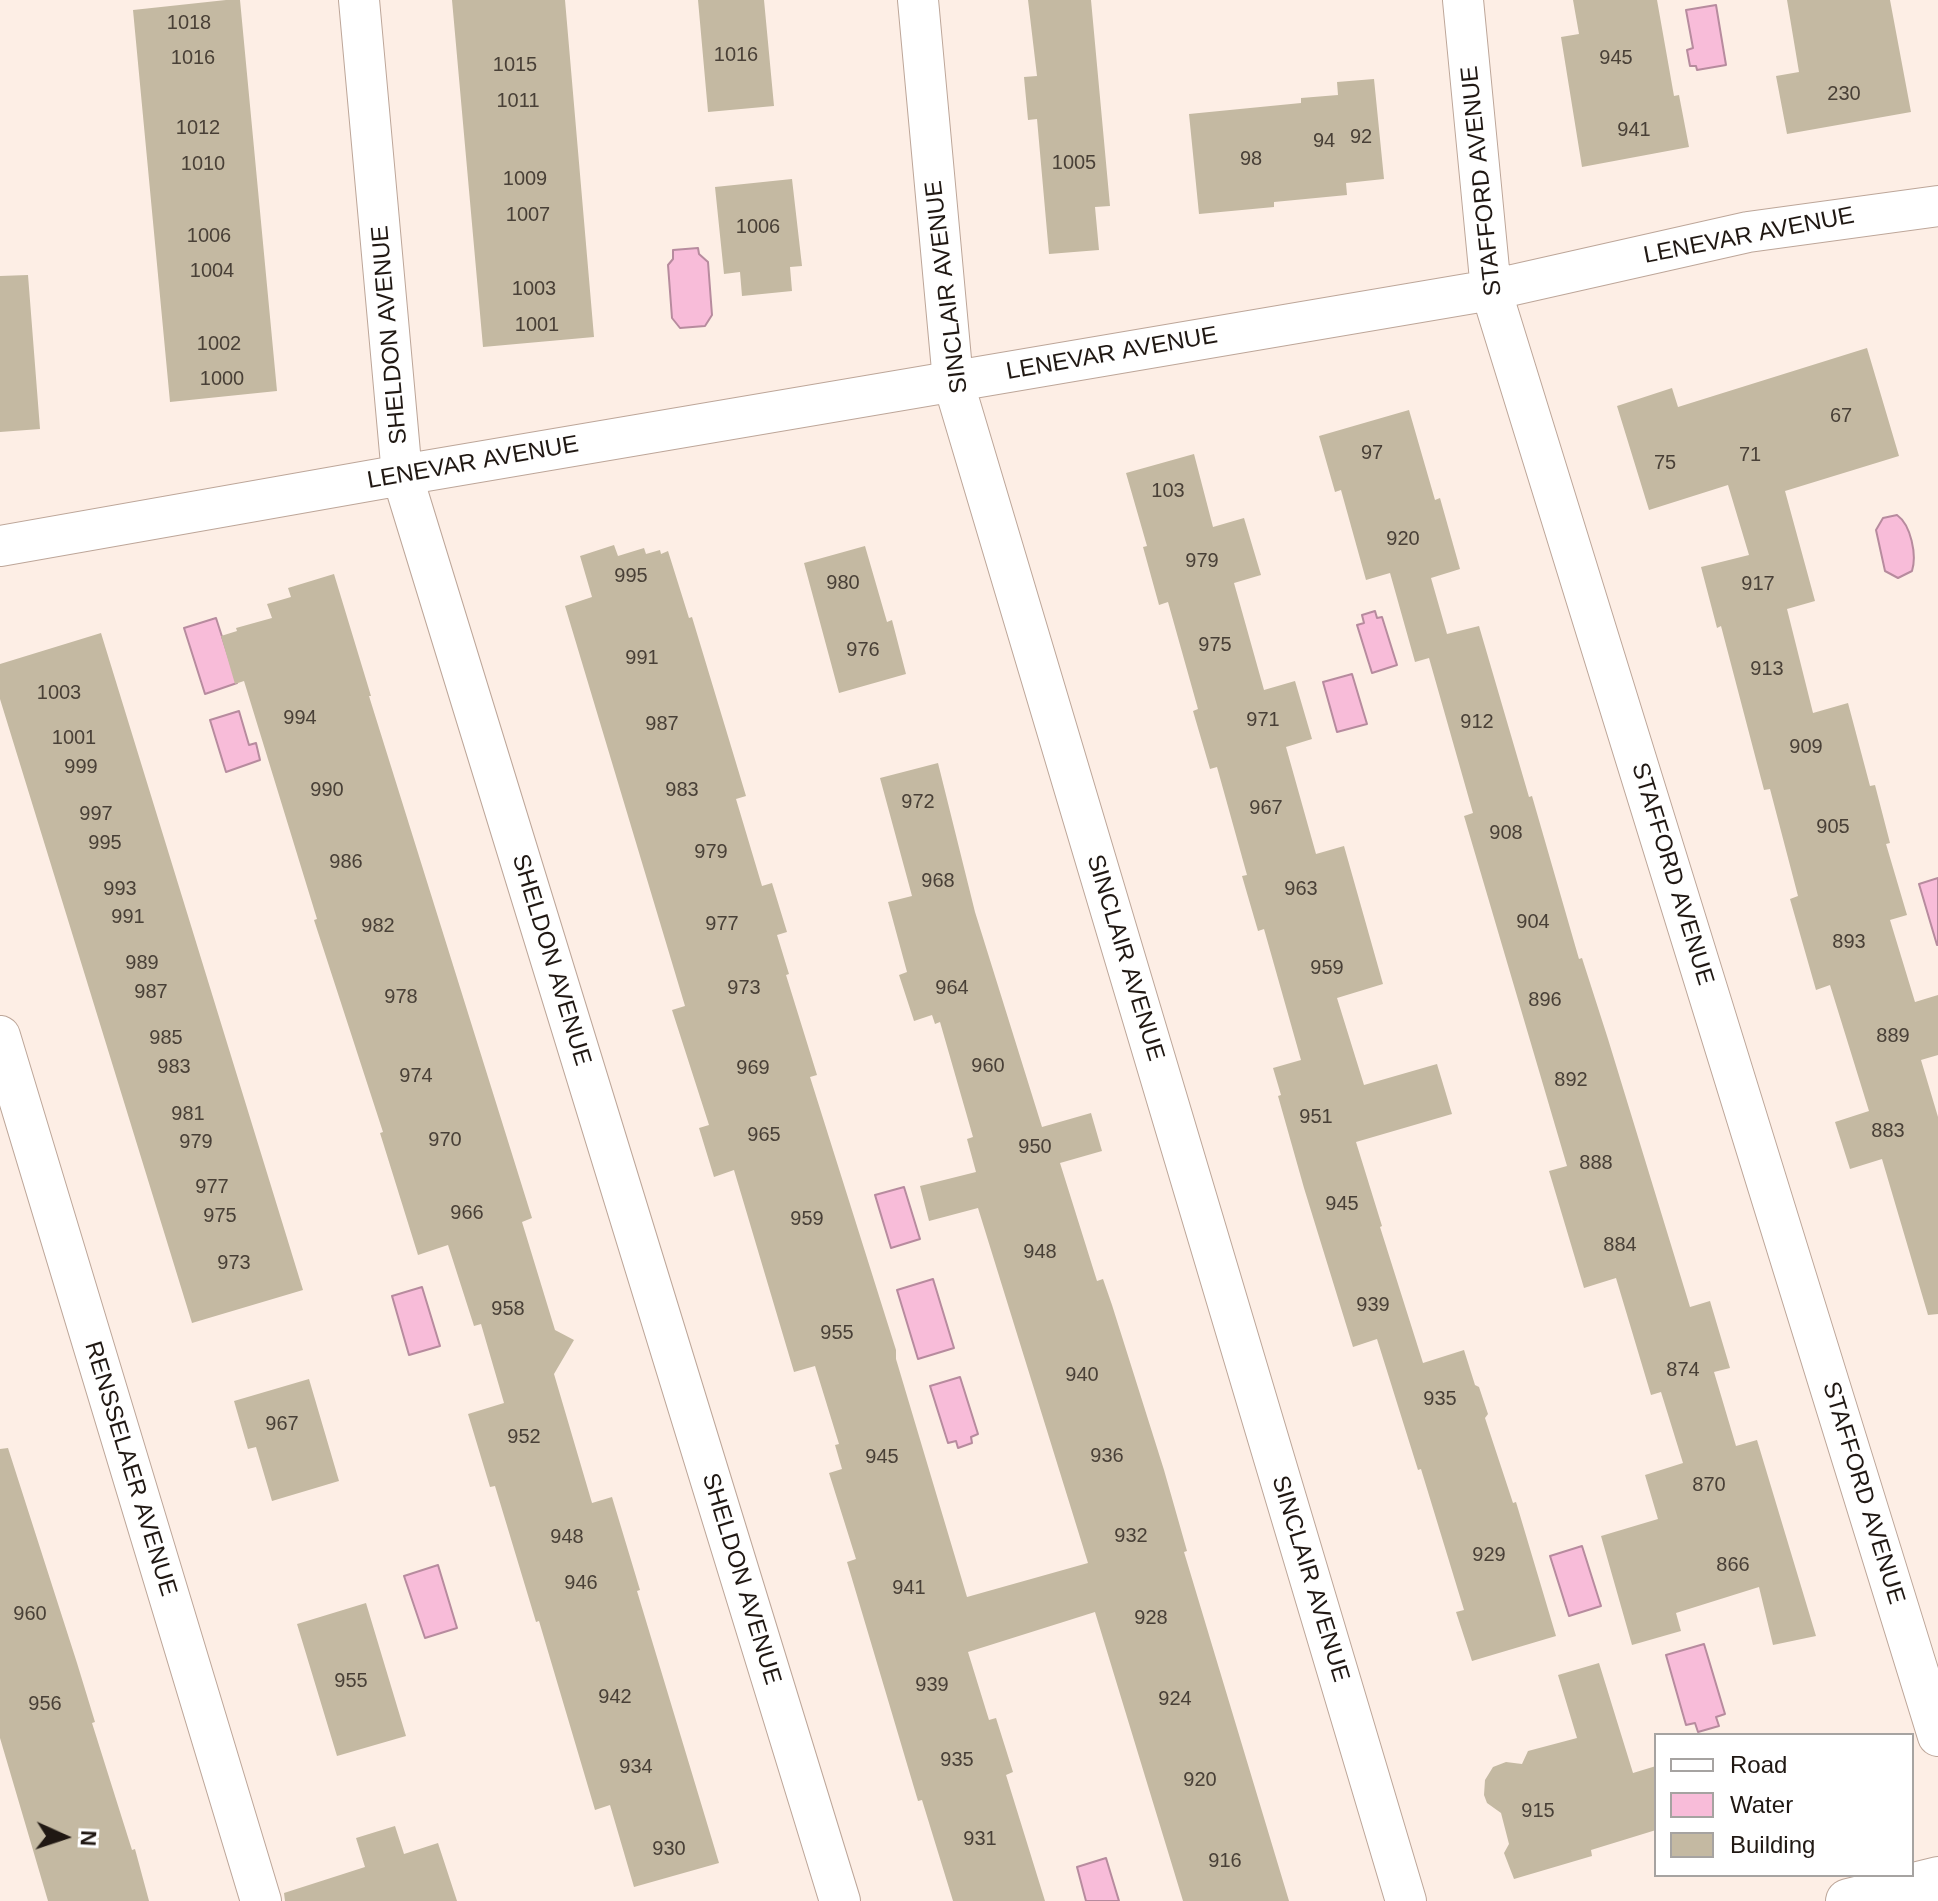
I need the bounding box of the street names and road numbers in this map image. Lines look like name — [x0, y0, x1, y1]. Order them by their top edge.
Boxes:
street label: STAFFORD AVENUE — [1456, 65, 1508, 297]
street label: SINCLAIR AVENUE — [920, 179, 974, 395]
street label: LENEVAR AVENUE — [1641, 201, 1857, 271]
street label: SHELDON AVENUE — [366, 224, 414, 446]
street label: LENEVAR AVENUE — [1004, 321, 1220, 387]
street label: LENEVAR AVENUE — [365, 430, 581, 496]
street label: STAFFORD AVENUE — [1624, 759, 1720, 989]
street label: SHELDON AVENUE — [505, 851, 597, 1069]
street label: SINCLAIR AVENUE — [1080, 851, 1170, 1065]
street label: RENSSELAER AVENUE — [77, 1338, 183, 1600]
street label: STAFFORD AVENUE — [1815, 1378, 1911, 1608]
street label: SHELDON AVENUE — [695, 1470, 787, 1688]
street label: SINCLAIR AVENUE — [1265, 1472, 1355, 1686]

